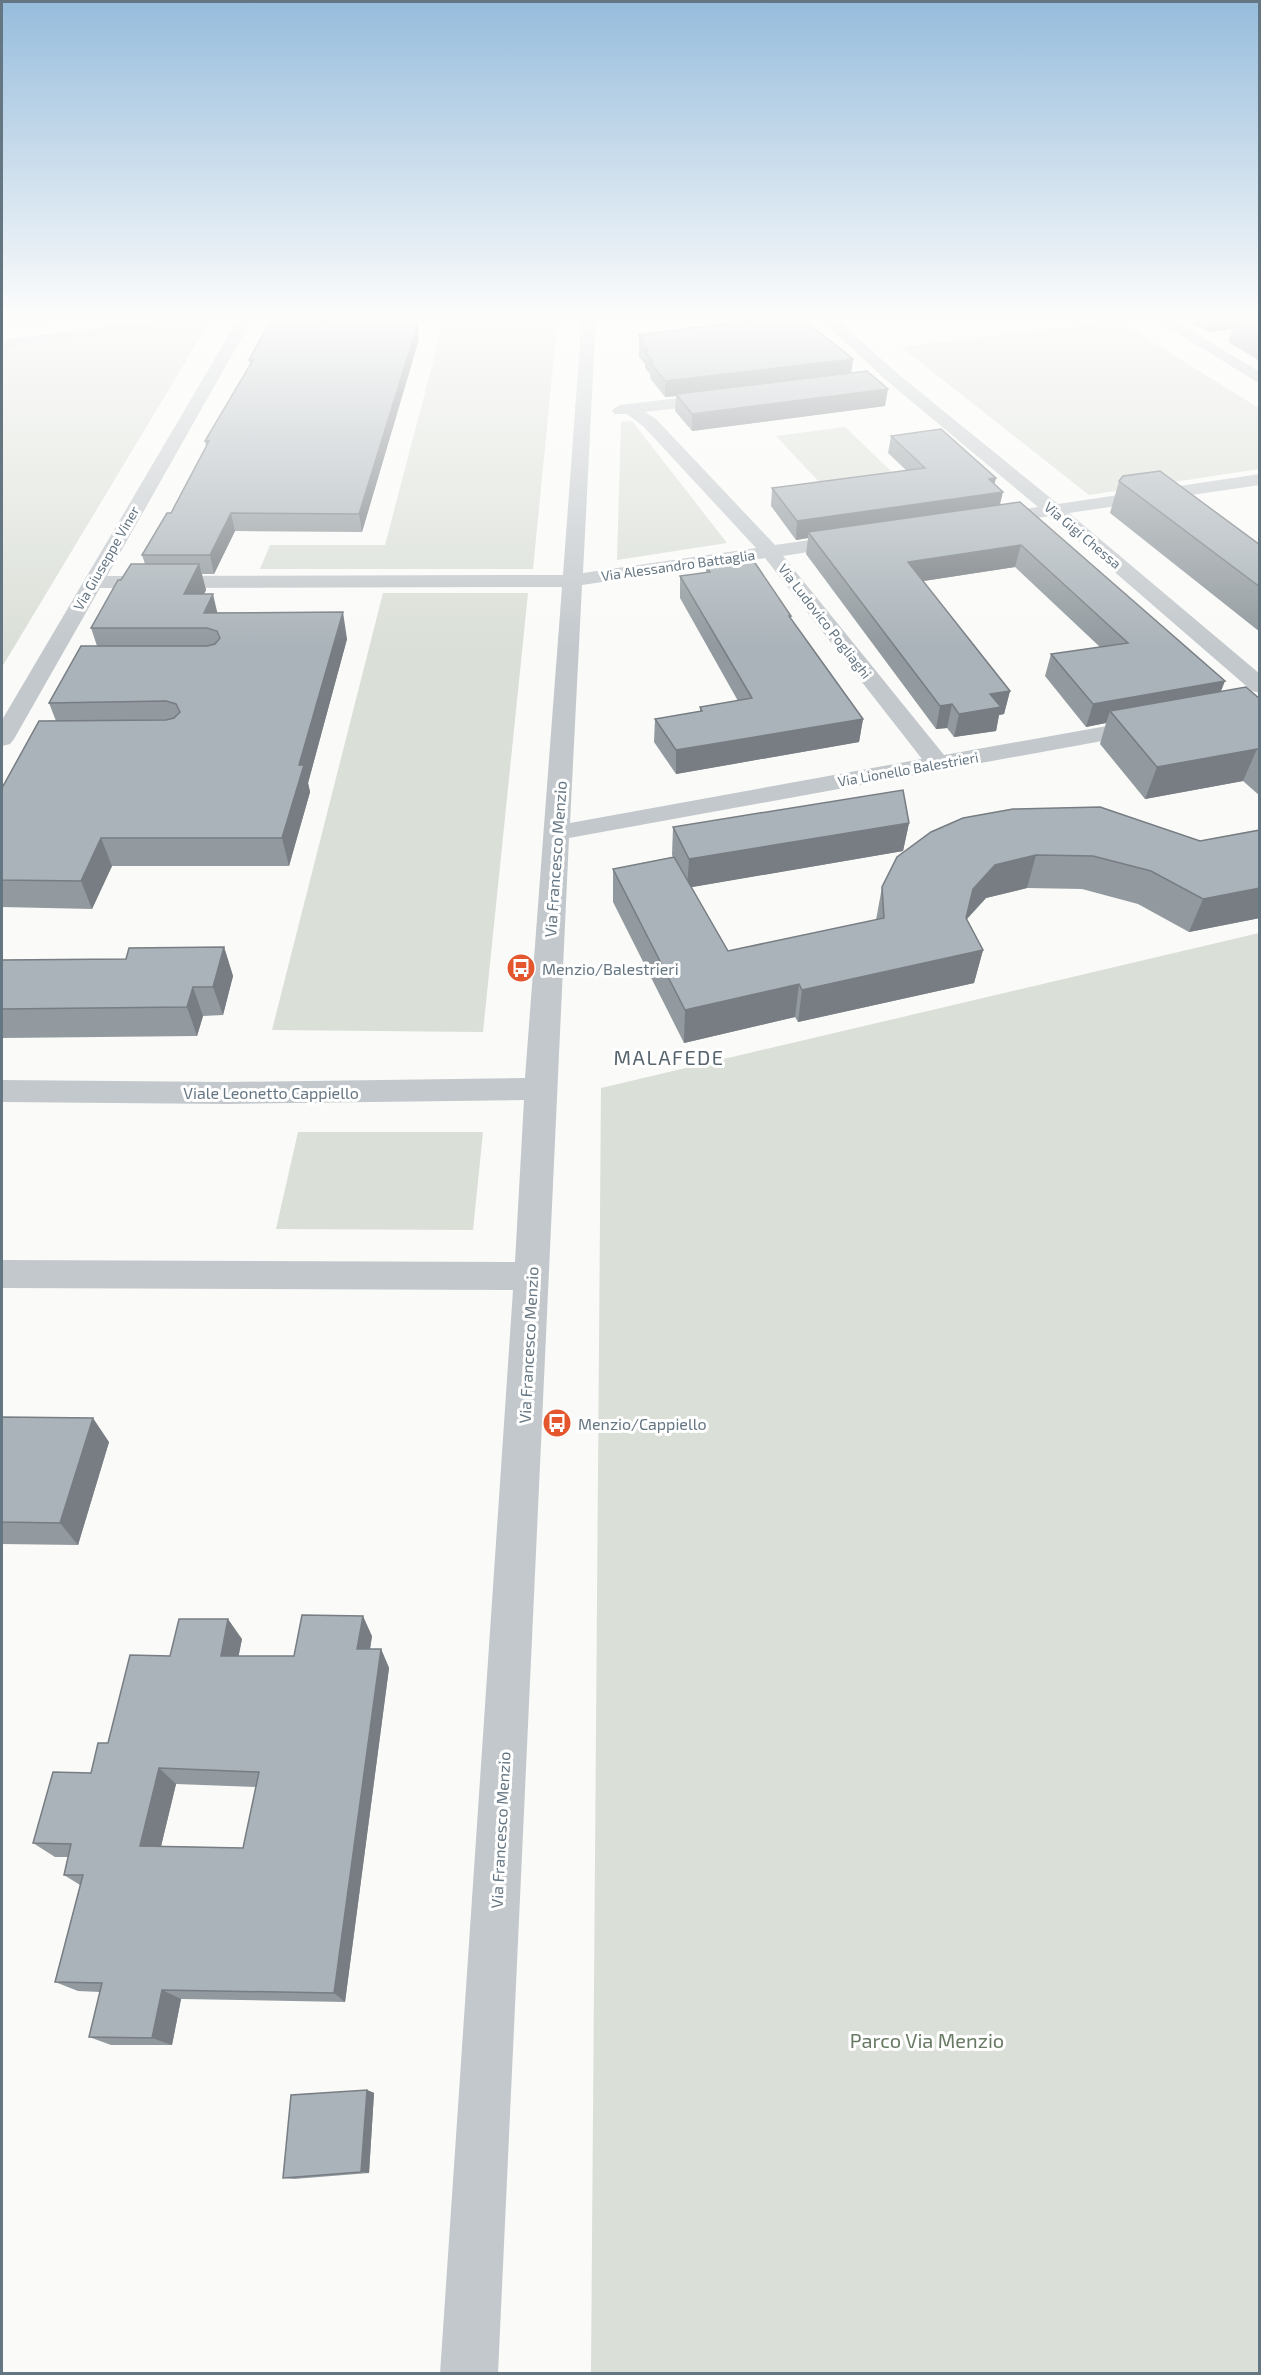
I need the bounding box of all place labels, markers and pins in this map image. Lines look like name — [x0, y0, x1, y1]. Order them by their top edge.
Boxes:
bus stop icon: Menzio/Balestrieri — [505, 952, 537, 984]
place label: Menzio/Balestrieri — [542, 959, 679, 978]
bus stop icon: Menzio/Cappiello — [541, 1407, 573, 1439]
place label: Menzio/Cappiello — [578, 1414, 707, 1433]

